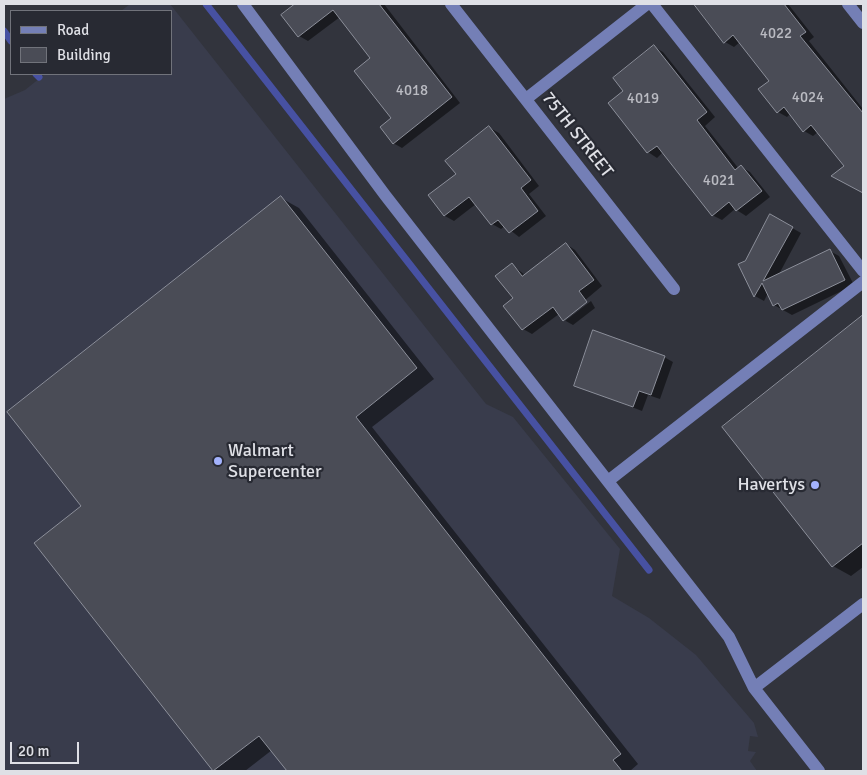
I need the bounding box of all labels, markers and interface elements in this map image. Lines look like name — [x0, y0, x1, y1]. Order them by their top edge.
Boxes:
legend — [10, 10, 172, 75]
text: Road — [57, 21, 89, 39]
house number: 4022 — [760, 25, 792, 43]
text: Building — [57, 46, 111, 64]
house number: 4018 — [396, 82, 428, 100]
street label: 75TH STREET — [537, 88, 617, 182]
house number: 4024 — [792, 89, 824, 107]
house number: 4019 — [627, 90, 659, 108]
house number: 4021 — [703, 172, 735, 190]
place label: Walmart Supercenter — [228, 440, 322, 482]
marker: Walmart Supercenter — [212, 455, 224, 467]
place label: Havertys — [737, 474, 805, 496]
marker: Havertys — [809, 479, 821, 491]
scale bar — [12, 732, 81, 764]
text: 20 m — [18, 742, 49, 760]

